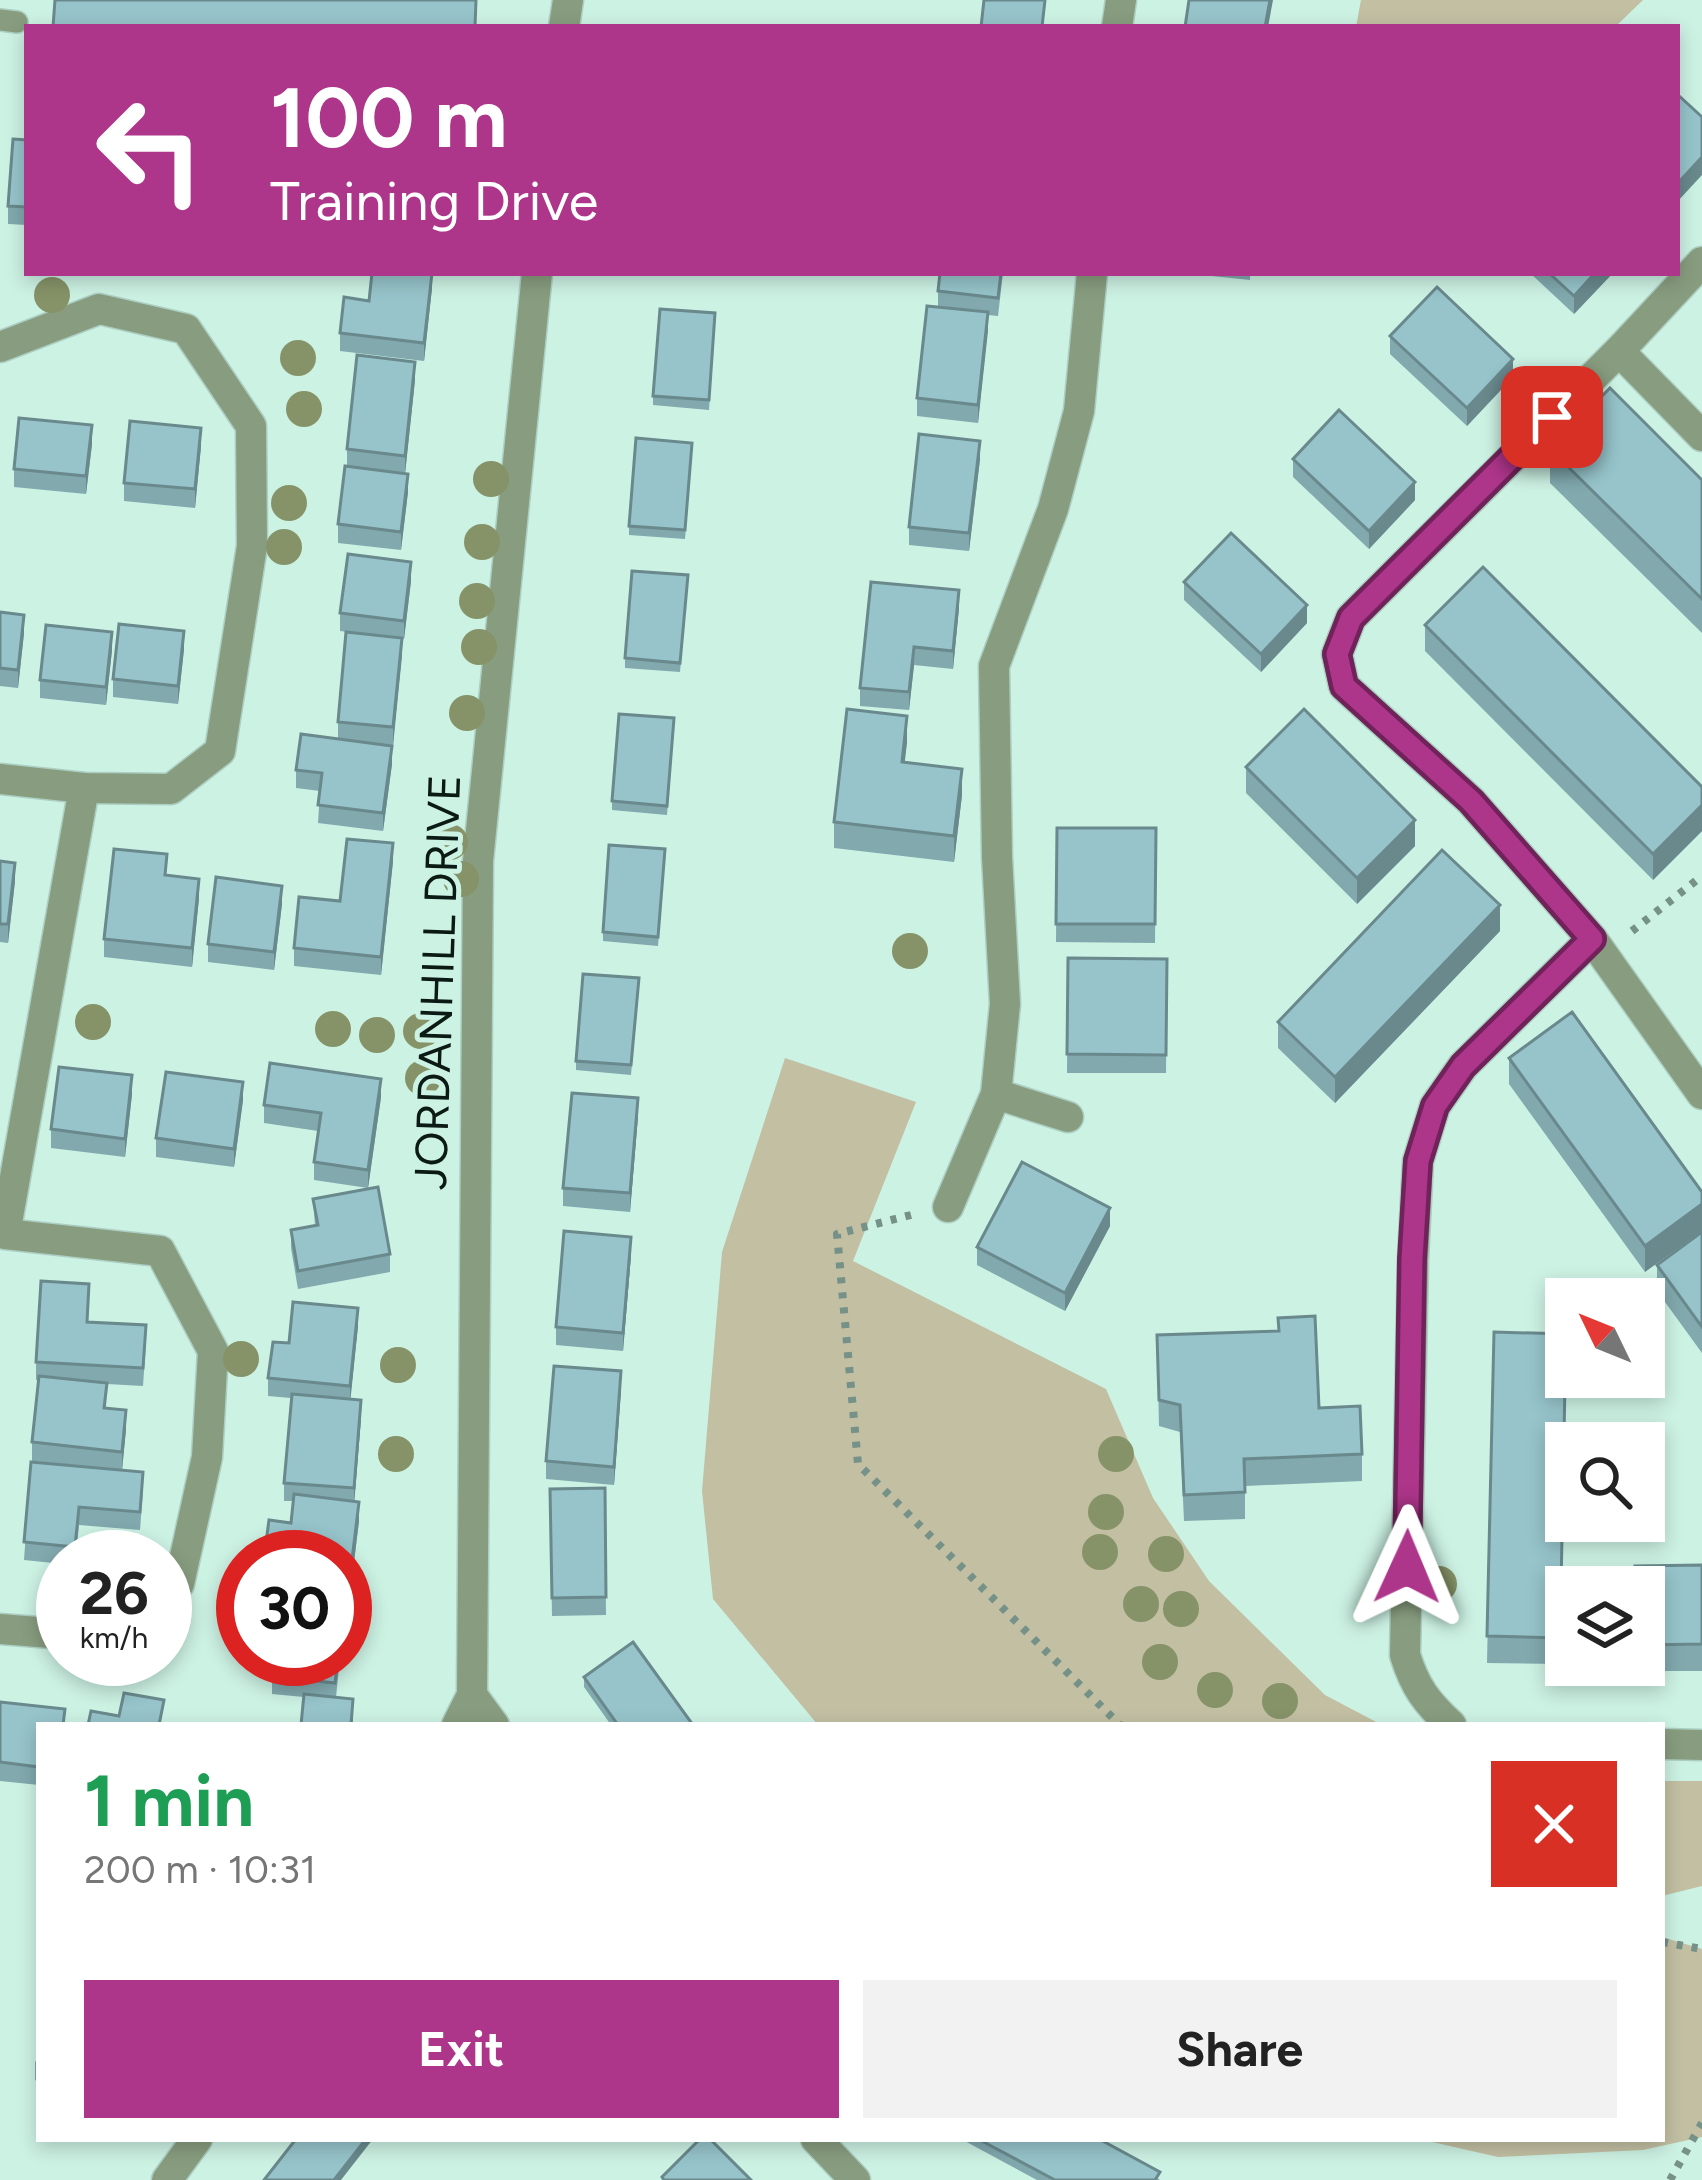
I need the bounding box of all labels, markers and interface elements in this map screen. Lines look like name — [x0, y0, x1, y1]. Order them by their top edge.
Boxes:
text: 100 m — [270, 67, 508, 168]
icon: left — [72, 72, 228, 228]
text: Training Drive — [270, 169, 598, 234]
pin — [1501, 366, 1603, 468]
icon: arrive — [1519, 384, 1585, 450]
street label: JORDANHILL DRIVE — [403, 773, 471, 1191]
north arrow — [1545, 1278, 1665, 1398]
map controls — [1545, 1278, 1665, 1686]
button: search — [1545, 1422, 1665, 1542]
position arrow — [1344, 1504, 1470, 1630]
speed limit sign: 30 — [216, 1530, 372, 1686]
text: 26 — [79, 1557, 149, 1629]
button: layers — [1545, 1566, 1665, 1686]
text: km/h — [80, 1619, 148, 1656]
text: 1 min — [84, 1758, 254, 1844]
button: close — [1491, 1761, 1617, 1887]
text: 200 m · 10:31 — [84, 1846, 316, 1893]
button: Exit — [84, 1980, 839, 2118]
button: Share — [863, 1980, 1617, 2118]

